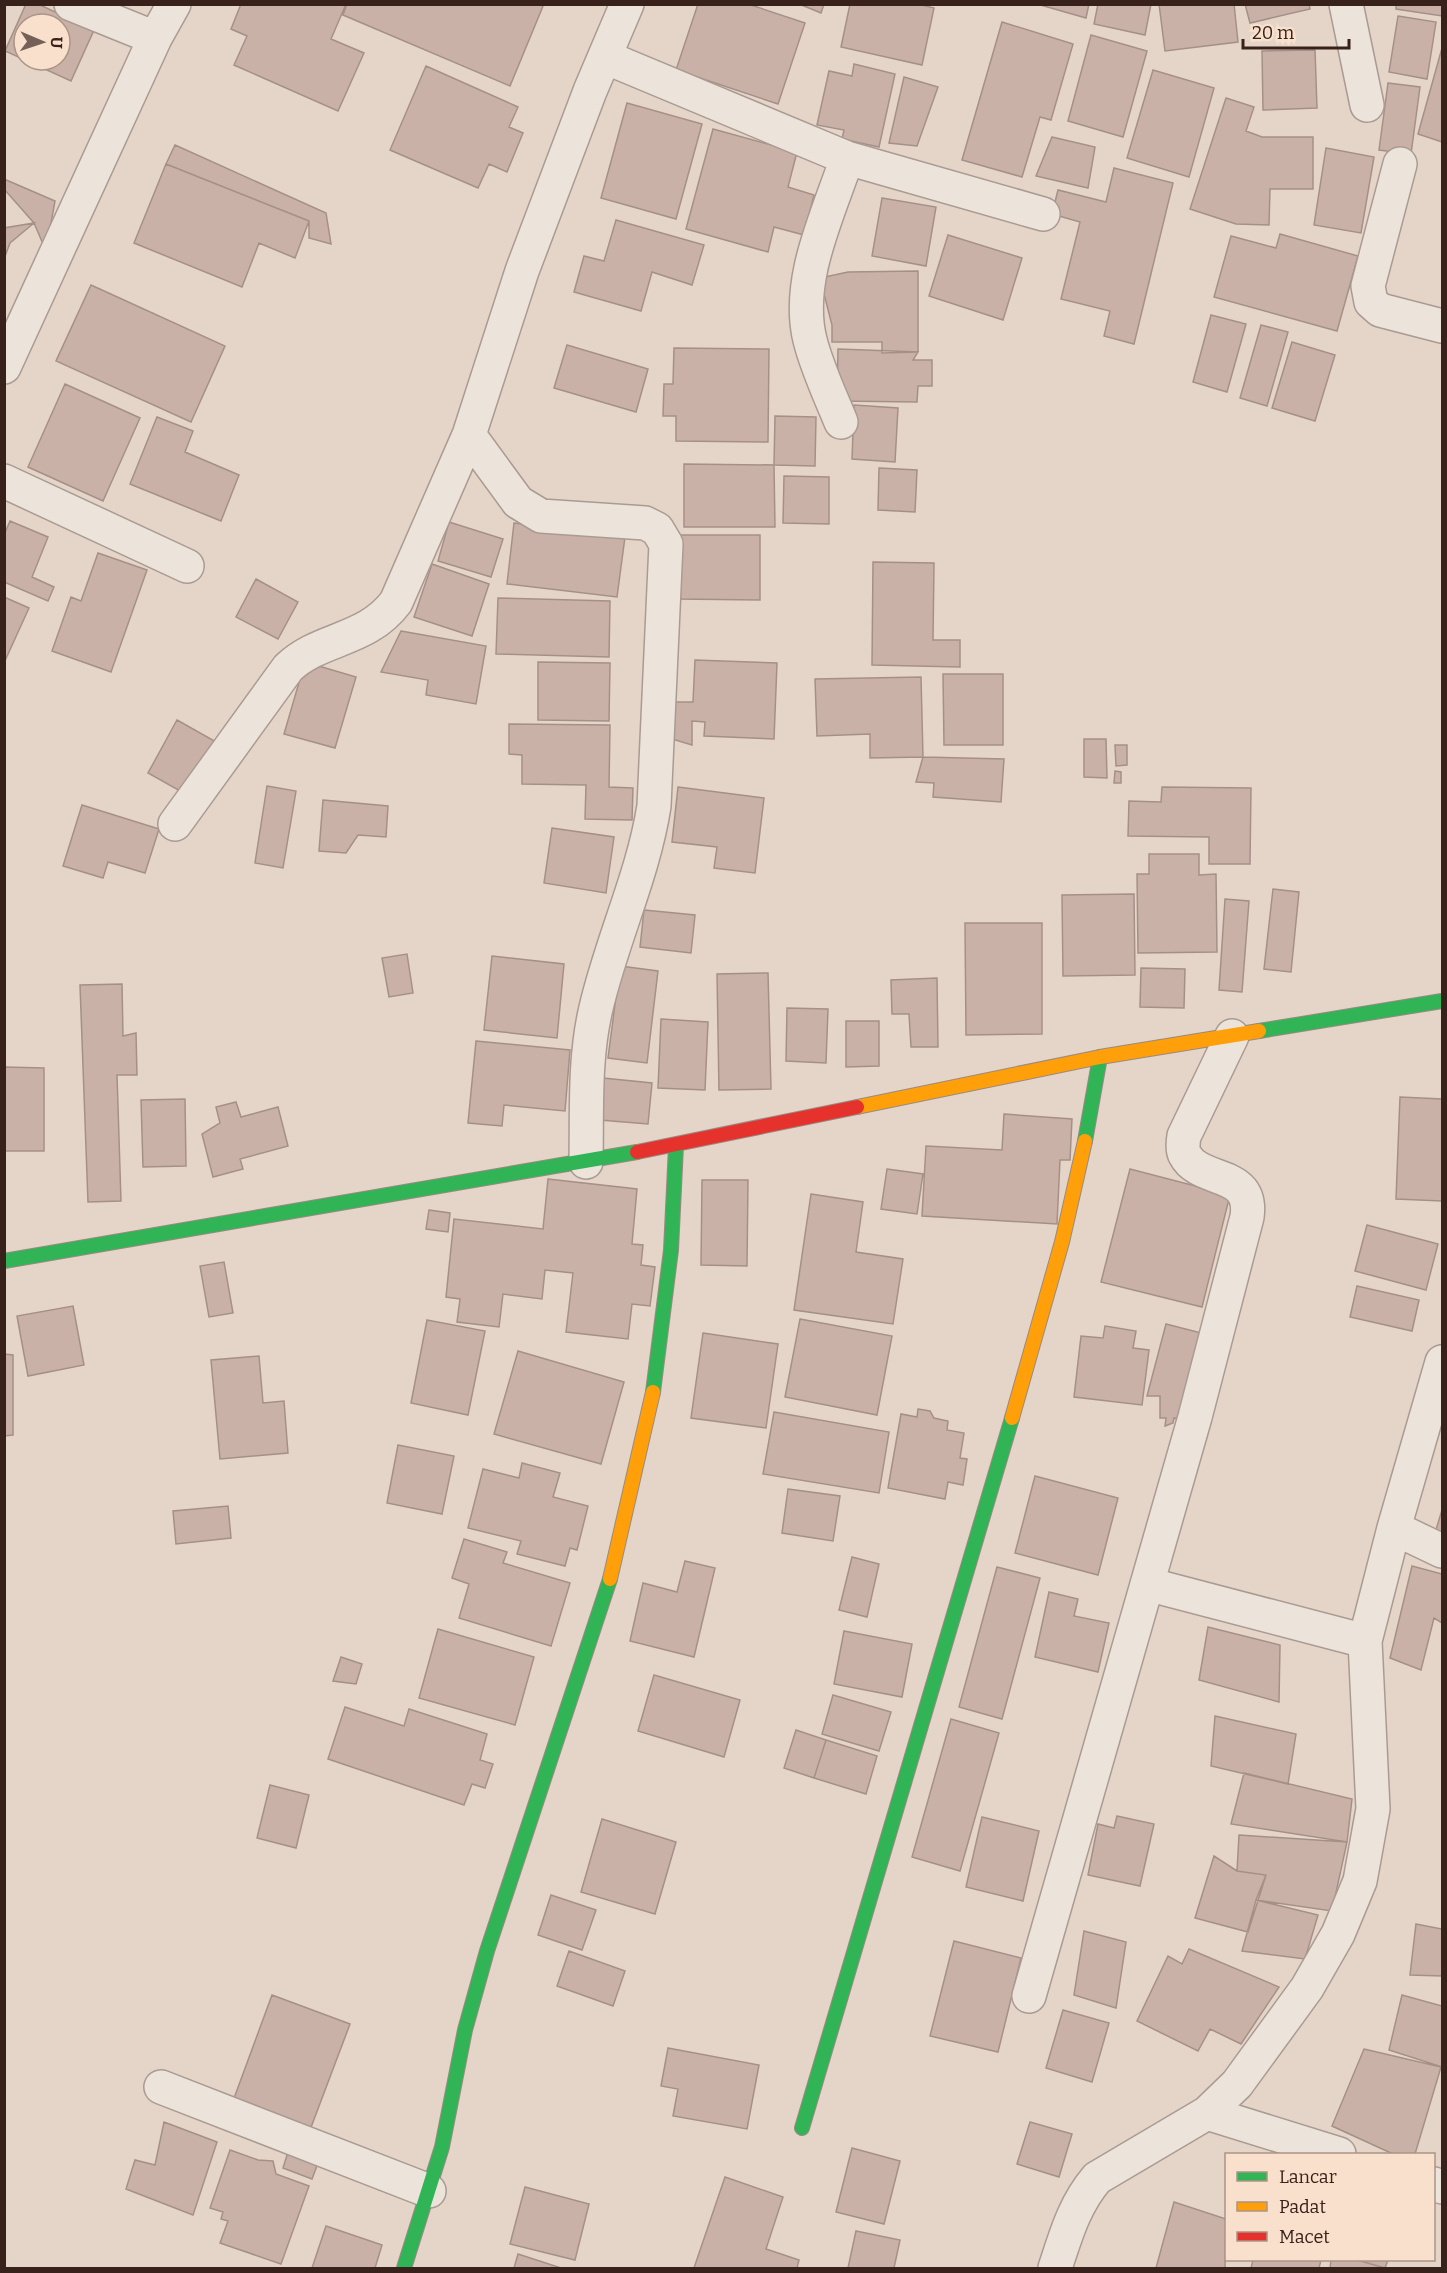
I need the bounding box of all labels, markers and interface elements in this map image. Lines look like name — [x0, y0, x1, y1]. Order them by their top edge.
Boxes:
north arrow — [12, 12, 72, 72]
scale bar — [1243, 12, 1350, 50]
text: 20 m — [1252, 22, 1294, 44]
text: U — [47, 36, 66, 49]
legend — [1225, 2153, 1435, 2261]
text: Lancar — [1279, 2166, 1337, 2188]
text: Padat — [1279, 2196, 1326, 2218]
text: Macet — [1279, 2226, 1330, 2248]

